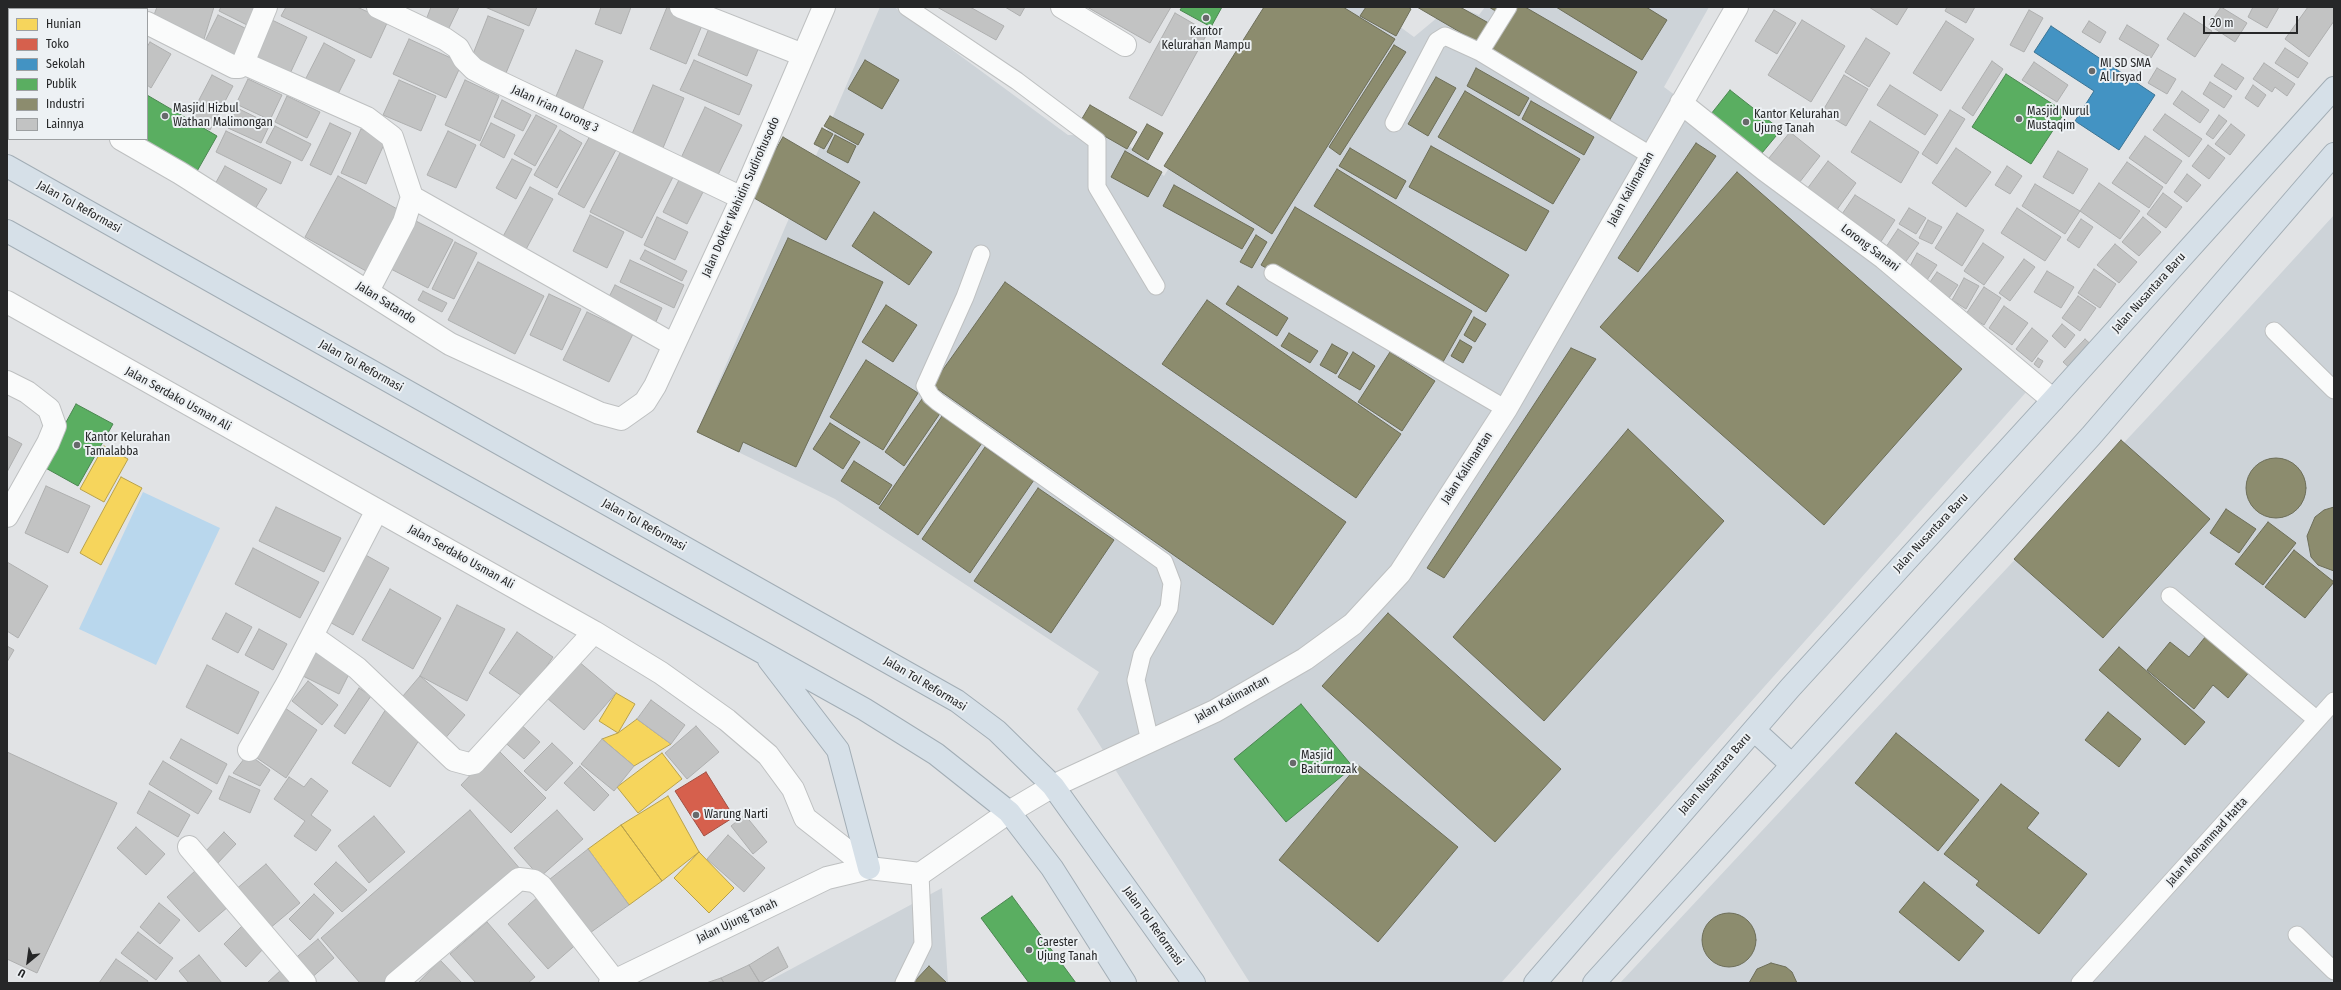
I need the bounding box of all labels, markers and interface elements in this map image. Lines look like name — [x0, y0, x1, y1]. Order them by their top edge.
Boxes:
legend — [8, 8, 148, 140]
scale bar — [2205, 8, 2300, 34]
marker: Kantor Kelurahan Mampu — [1201, 13, 1211, 23]
text: 20 m — [2210, 16, 2234, 30]
text: Hunian — [46, 17, 81, 31]
place label: Kantor Kelurahan Mampu — [1162, 25, 1250, 53]
text: Toko — [46, 37, 69, 51]
text: Sekolah — [46, 57, 85, 71]
place label: MI SD SMA Al Irsyad — [2100, 57, 2151, 85]
marker: MI SD SMA Al Irsyad — [2087, 66, 2097, 76]
text: Publik — [46, 77, 76, 91]
street label: Jalan Irian Lorong 3 — [509, 83, 601, 135]
text: Industri — [46, 97, 84, 111]
place label: Masjid Hizbul Wathan Malimongan — [173, 102, 273, 130]
place label: Masjid Nurul Mustaqim — [2027, 105, 2089, 133]
place label: Kantor Kelurahan Ujung Tanah — [1754, 108, 1839, 136]
marker: Masjid Hizbul Wathan Malimongan — [160, 111, 170, 121]
marker: Masjid Nurul Mustaqim — [2014, 114, 2024, 124]
street label: Jalan Dokter Wahidin Sudirohusodo — [699, 115, 783, 279]
text: Lainnya — [46, 117, 84, 131]
marker: Kantor Kelurahan Ujung Tanah — [1741, 117, 1751, 127]
street label: Jalan Kalimantan — [1605, 149, 1657, 229]
street label: Jalan Tol Reformasi — [34, 178, 124, 236]
street label: Lorong Sanani — [1838, 221, 1902, 275]
street label: Jalan Nusantara Baru — [2109, 250, 2189, 336]
street label: Jalan Satando — [353, 279, 419, 327]
street label: Jalan Tol Reformasi — [316, 337, 406, 395]
street label: Jalan Serdako Usman Ali — [123, 364, 233, 434]
street label: Jalan Kalimantan — [1438, 429, 1496, 507]
place label: Kantor Kelurahan Tamalabba — [85, 431, 170, 459]
marker: Kantor Kelurahan Tamalabba — [72, 440, 82, 450]
street label: Jalan Nusantara Baru — [1891, 490, 1971, 576]
street label: Jalan Tol Reformasi — [599, 496, 689, 554]
street label: Jalan Serdako Usman Ali — [406, 522, 516, 592]
street label: Jalan Tol Reformasi — [881, 654, 969, 714]
street label: Jalan Kalimantan — [1192, 673, 1272, 725]
street label: Jalan Nusantara Baru — [1676, 730, 1754, 818]
place label: Masjid Baiturrozak — [1301, 749, 1357, 777]
marker: Masjid Baiturrozak — [1288, 758, 1298, 768]
street label: Jalan Mohammad Hatta — [2163, 795, 2251, 889]
place label: Warung Narti — [704, 808, 768, 822]
marker: Warung Narti — [691, 810, 701, 820]
street label: Jalan Tol Reformasi — [1120, 884, 1186, 968]
street label: Jalan Ujung Tanah — [694, 896, 780, 946]
place label: Carester Ujung Tanah — [1037, 936, 1098, 964]
north arrow — [8, 942, 48, 982]
marker: Carester Ujung Tanah — [1024, 945, 1034, 955]
text: U — [16, 966, 28, 980]

